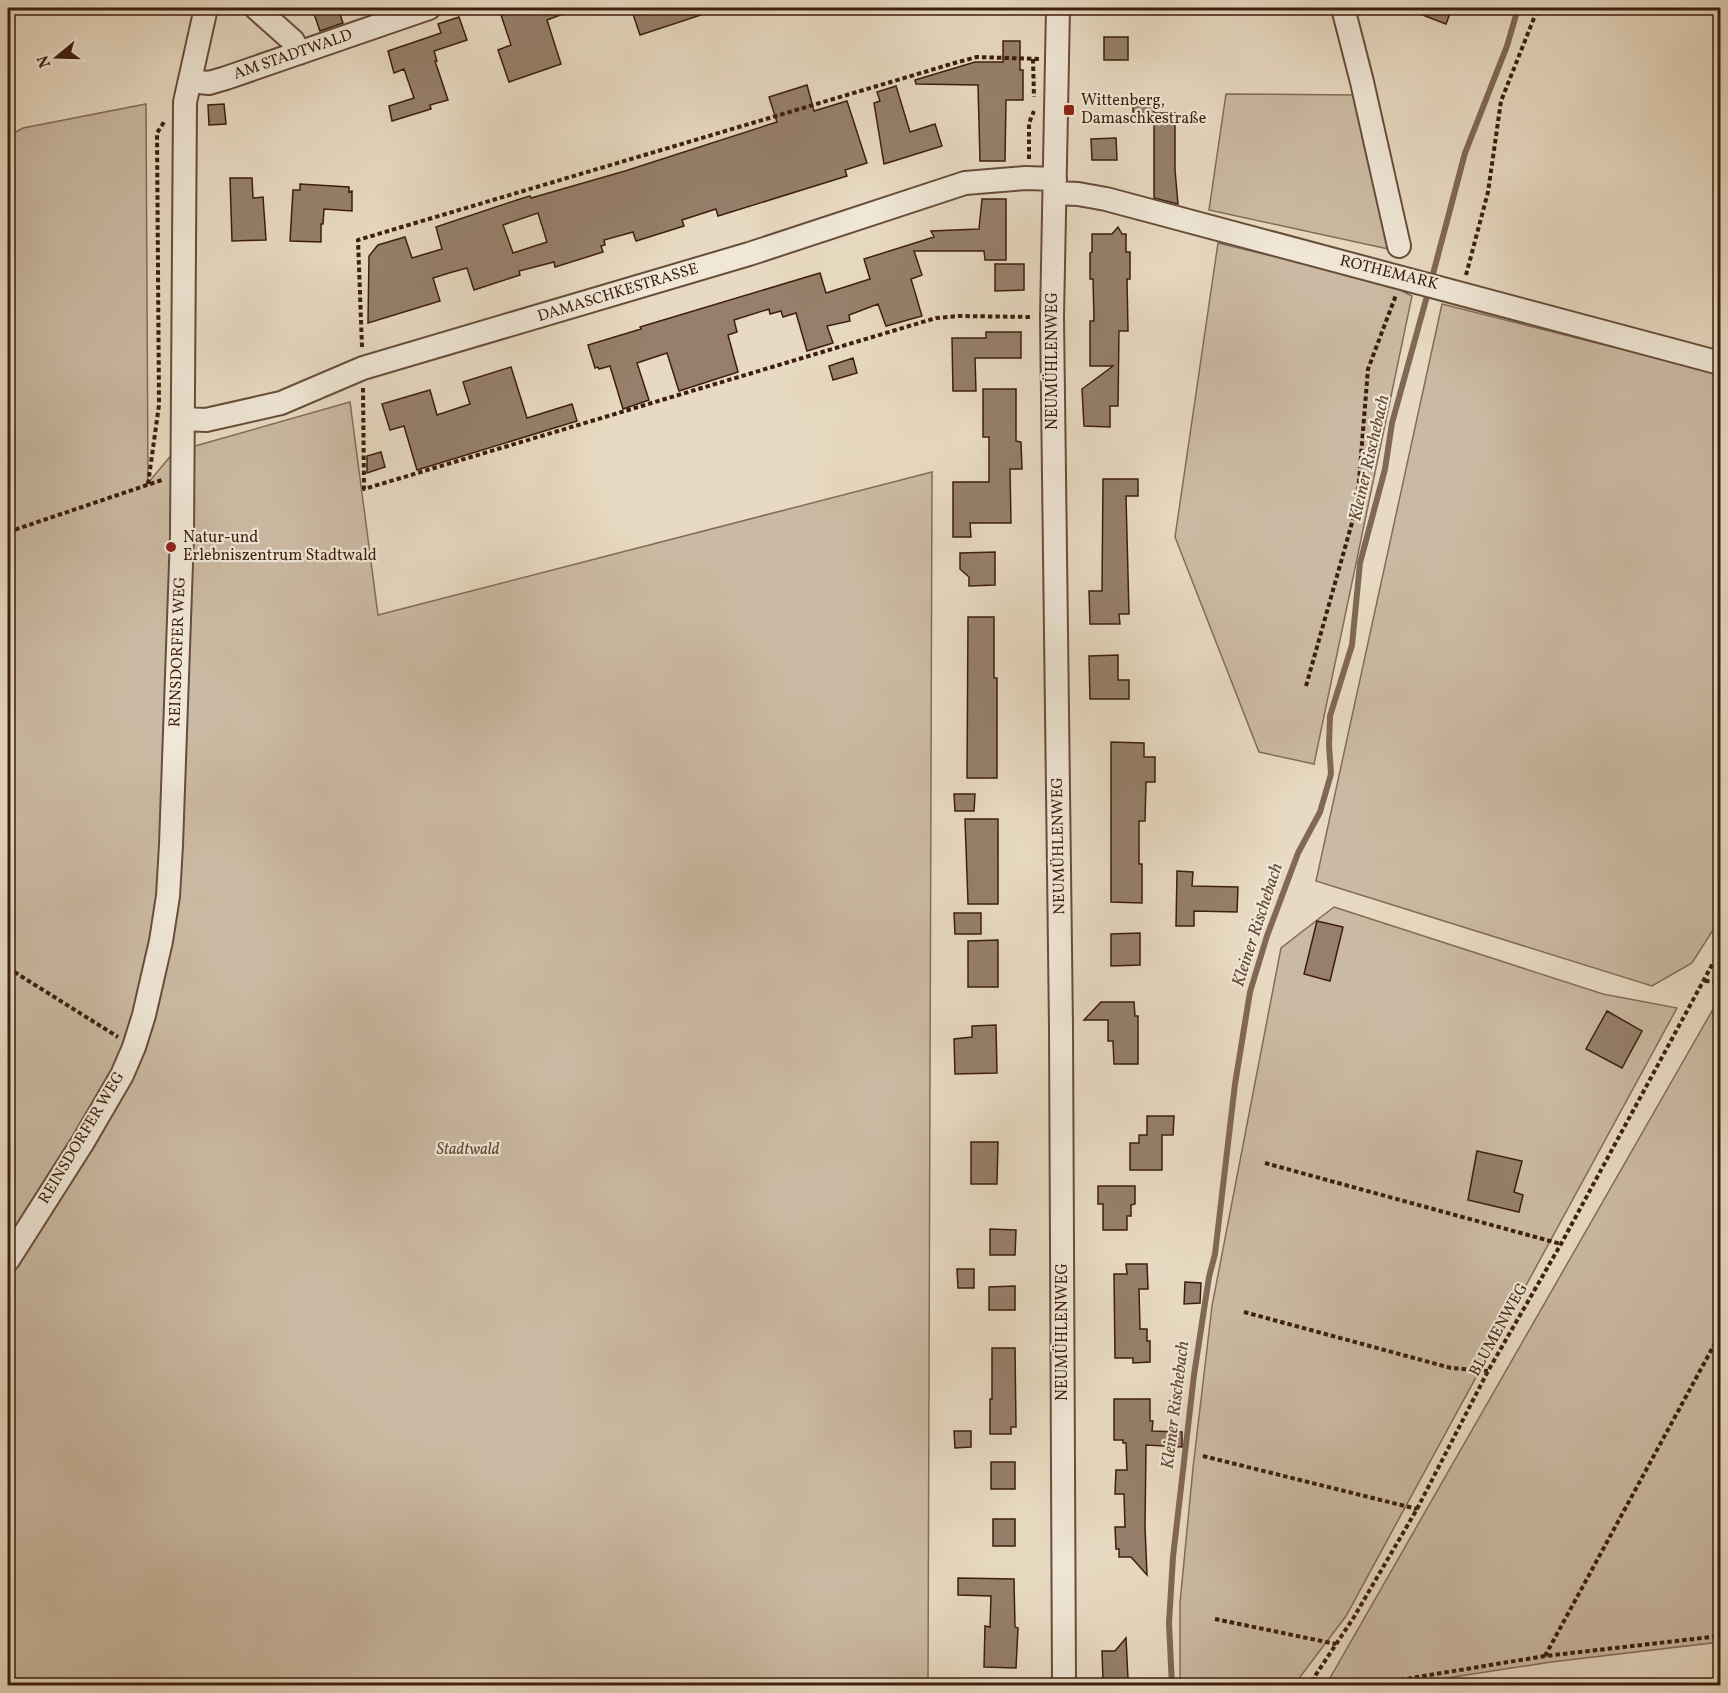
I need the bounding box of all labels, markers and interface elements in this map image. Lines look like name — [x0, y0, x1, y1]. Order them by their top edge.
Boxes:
street label: AM STADTWALD — [231, 24, 356, 86]
north arrow — [27, 27, 87, 87]
text: N — [32, 52, 57, 70]
place label: Wittenberg, Damaschkestraße — [1081, 90, 1206, 130]
marker: Wittenberg, Damaschkestraße — [1062, 103, 1076, 117]
street label: ROTHEMARK — [1337, 250, 1441, 296]
street label: DAMASCHKESTRASSE — [535, 258, 701, 328]
street label: NEUMÜHLENWEG — [1042, 292, 1064, 430]
water label: Kleiner Rischebach — [1343, 392, 1397, 524]
place label: Natur-und Erlebniszentrum Stadtwald — [183, 527, 377, 567]
marker: Natur-und Erlebniszentrum Stadtwald — [164, 540, 178, 554]
street label: REINSDORFER WEG — [164, 576, 192, 728]
street label: NEUMÜHLENWEG — [1047, 777, 1071, 915]
water label: Kleiner Rischebach — [1226, 860, 1290, 990]
street label: REINSDORFER WEG — [34, 1068, 130, 1208]
park label: Stadtwald — [436, 1139, 500, 1161]
street label: NEUMÜHLENWEG — [1052, 1263, 1074, 1401]
street label: BLUMENWEG — [1464, 1279, 1534, 1381]
water label: Kleiner Rischebach — [1156, 1339, 1196, 1470]

